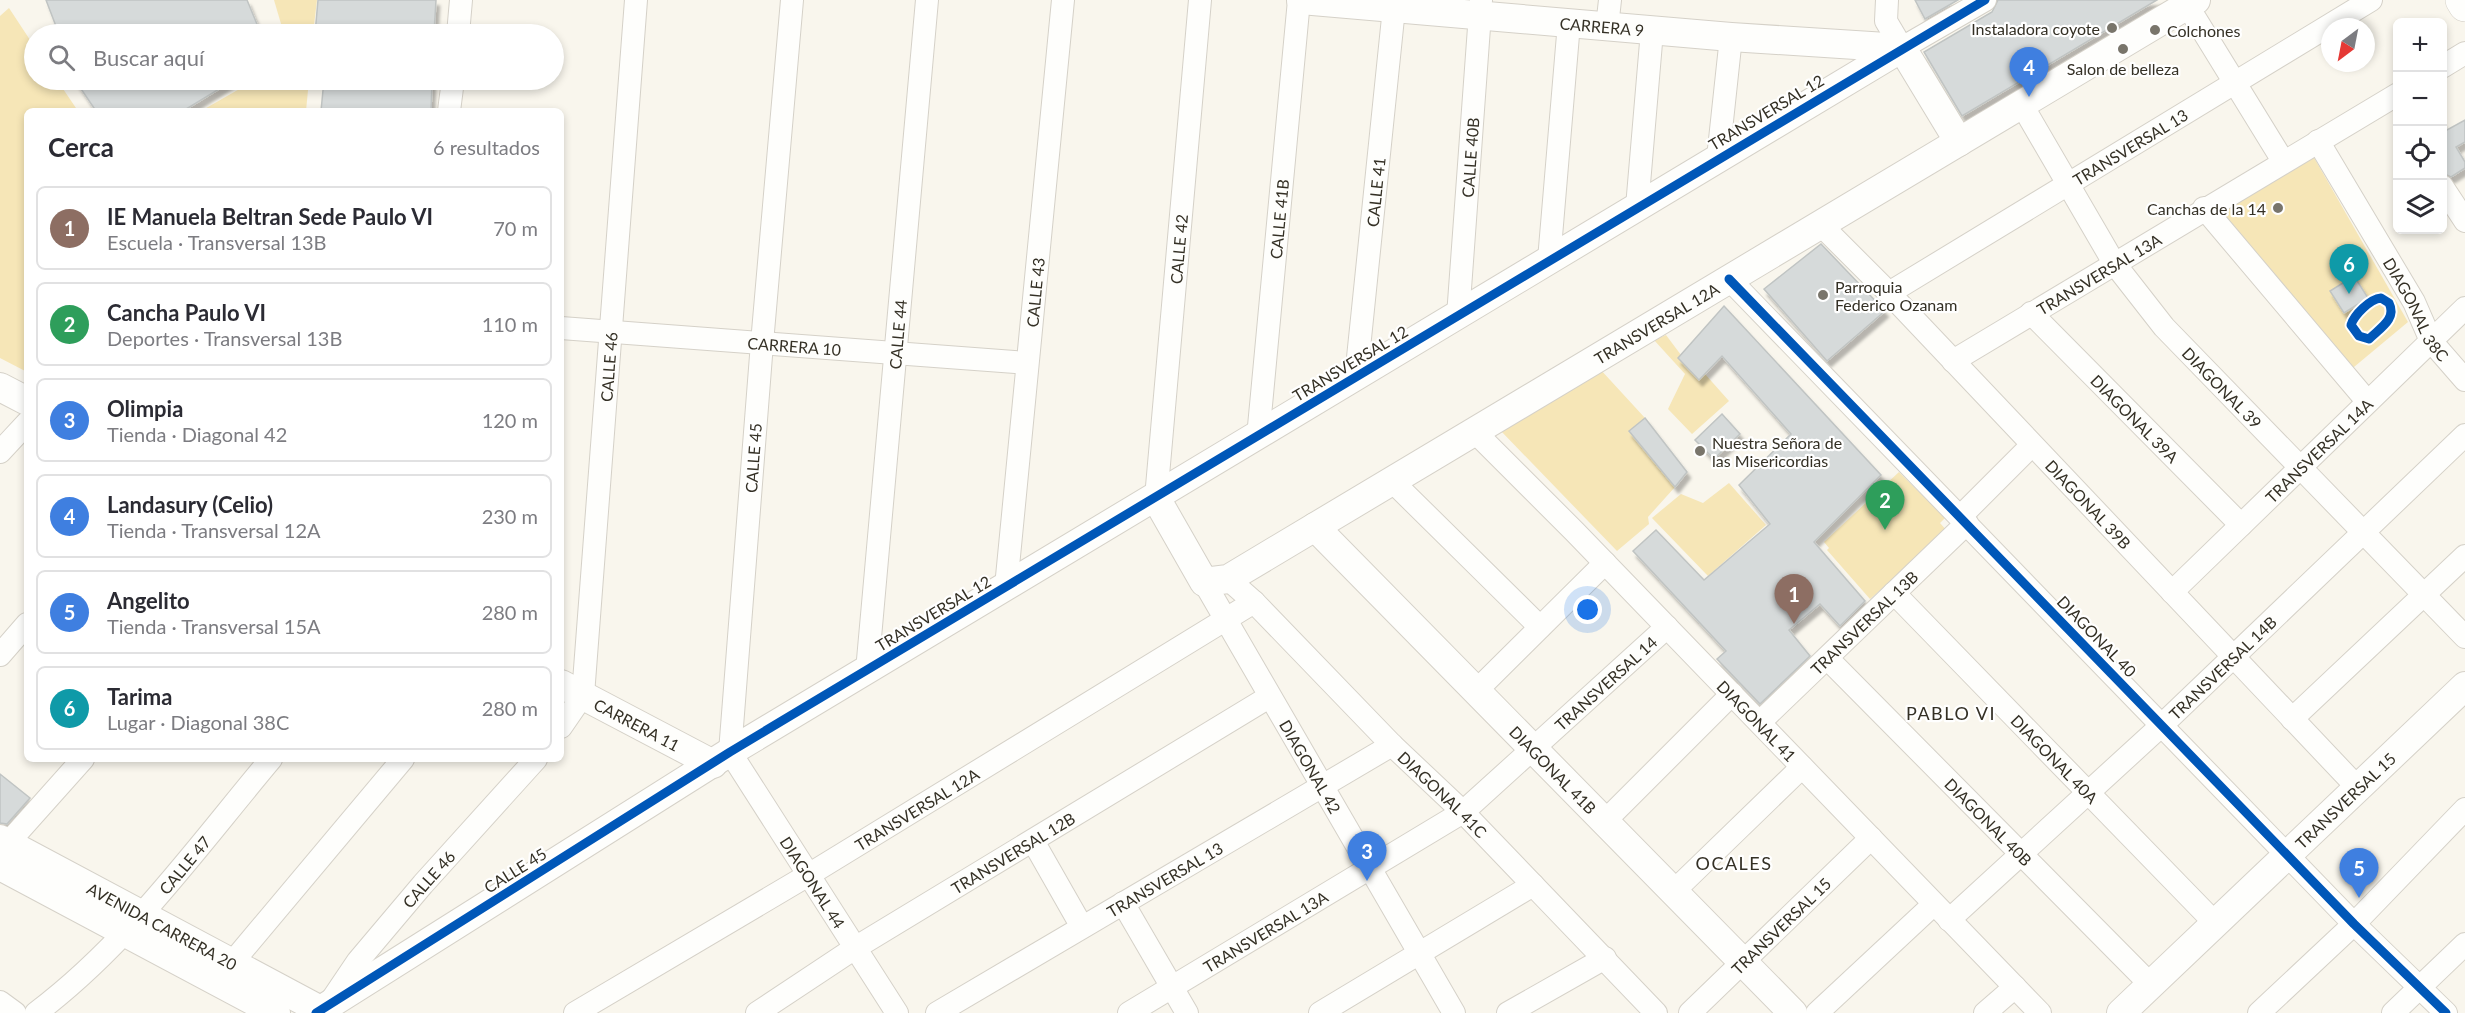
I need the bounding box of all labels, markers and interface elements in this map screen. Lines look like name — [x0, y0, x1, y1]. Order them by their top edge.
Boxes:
street label: CARRERA 9 — [1559, 13, 1645, 39]
north arrow — [2321, 18, 2375, 72]
map controls — [2393, 18, 2447, 234]
button: + — [2393, 18, 2447, 72]
place label: Instaladora coyote — [1971, 19, 2100, 38]
marker: Instaladora coyote — [2105, 21, 2119, 35]
place label: Colchones — [2167, 21, 2240, 40]
marker: Colchones — [2148, 23, 2162, 37]
search box — [24, 24, 564, 90]
icon: search — [45, 41, 78, 74]
marker: Salon de belleza — [2116, 42, 2130, 56]
text: Buscar aquí — [93, 44, 204, 71]
pin: 4 — [2010, 48, 2048, 97]
place label: Salon de belleza — [2067, 59, 2179, 78]
street label: TRANSVERSAL 12 — [1705, 70, 1827, 154]
button: − — [2393, 72, 2447, 126]
street label: TRANSVERSAL 13 — [2069, 104, 2191, 189]
street label: CALLE 40B — [1457, 117, 1482, 198]
button: locate — [2393, 126, 2447, 180]
text: Cerca — [48, 131, 114, 163]
text: 6 resultados — [433, 135, 540, 159]
street label: CALLE 41 — [1362, 156, 1388, 228]
street label: CALLE 41B — [1265, 178, 1292, 260]
button: layers — [2393, 180, 2447, 234]
place label: Canchas de la 14 — [2147, 199, 2266, 218]
marker: Canchas de la 14 — [2271, 201, 2285, 215]
text: IE Manuela Beltran Sede Paulo VI — [107, 203, 433, 230]
street label: CALLE 42 — [1165, 213, 1191, 285]
text: 1 — [64, 216, 75, 240]
text: 70 m — [493, 216, 538, 240]
street label: TRANSVERSAL 13A — [2033, 229, 2165, 318]
text: Escuela · Transversal 13B — [107, 230, 327, 254]
pin: 6 — [2330, 244, 2368, 294]
street label: DIAGONAL 38C — [2380, 254, 2453, 365]
street label: CALLE 43 — [1022, 257, 1047, 328]
place label: Parroquia Federico Ozanam — [1835, 277, 1957, 314]
street label: TRANSVERSAL 12A — [1591, 278, 1722, 367]
marker: Parroquia Federico Ozanam — [1816, 288, 1830, 302]
text: Cancha Paulo VI — [107, 299, 266, 326]
street label: CALLE 44 — [885, 299, 910, 370]
text: 2 — [64, 312, 75, 336]
text: 110 m — [482, 312, 538, 336]
street label: TRANSVERSAL 12 — [1289, 321, 1411, 405]
text: Deportes · Transversal 13B — [107, 326, 342, 350]
street label: CALLE 46 — [596, 331, 620, 402]
street label: CARRERA 10 — [747, 333, 842, 359]
street label: DIAGONAL 39 — [2179, 343, 2266, 432]
street label: DIAGONAL 39A — [2088, 370, 2183, 466]
street label: TRANSVERSAL 14A — [2261, 394, 2376, 506]
text: Olimpia — [107, 395, 183, 422]
text: 3 — [64, 408, 75, 432]
text: 120 m — [482, 408, 538, 432]
text: Tienda · Diagonal 42 — [107, 422, 287, 446]
street label: CALLE 45 — [741, 422, 765, 494]
place label: Nuestra Señora de las Misericordias — [1712, 433, 1842, 470]
marker: Nuestra Señora de las Misericordias — [1693, 444, 1707, 458]
street label: DIAGONAL 39B — [2042, 455, 2135, 552]
pin: 2 — [1866, 480, 1904, 530]
text: Landasury (Celio) — [107, 491, 273, 518]
text: 4 — [64, 504, 75, 528]
text: 230 m — [482, 504, 538, 528]
text: Tienda · Transversal 12A — [107, 518, 321, 542]
street label: TRANSVERSAL 13B — [1806, 566, 1921, 678]
street label: TRANSVERSAL 12 — [872, 571, 994, 655]
pin: 1 — [1774, 574, 1814, 624]
text: Angelito — [107, 587, 190, 614]
street label: DIAGONAL 40 — [2054, 592, 2140, 680]
your location — [1573, 595, 1602, 624]
text: 5 — [64, 600, 75, 624]
text: 280 m — [482, 600, 538, 624]
street label: TRANSVERSAL 14B — [2165, 612, 2280, 723]
text: Tienda · Transversal 15A — [107, 614, 321, 638]
street label: TRANSVERSAL 14 — [1550, 632, 1660, 734]
street label: DIAGONAL 41 — [1714, 676, 1801, 765]
text: Tarima — [107, 683, 172, 710]
street label: CARRERA 11 — [591, 694, 683, 754]
text: 6 — [64, 696, 75, 720]
text: 280 m — [482, 696, 538, 720]
district label: PABLO VI — [1906, 702, 1996, 724]
text: Lugar · Diagonal 38C — [107, 710, 289, 734]
street label: DIAGONAL 40A — [2008, 710, 2102, 807]
street label: DIAGONAL 42 — [1276, 716, 1345, 817]
street label: DIAGONAL 41B — [1506, 722, 1601, 817]
street label: DIAGONAL 41C — [1395, 747, 1491, 841]
street label: TRANSVERSAL 15 — [2291, 748, 2399, 852]
street label: TRANSVERSAL 12A — [851, 764, 982, 854]
street label: DIAGONAL 40B — [1941, 774, 2036, 869]
street label: TRANSVERSAL 12B — [947, 808, 1078, 897]
street label: CALLE 47 — [154, 832, 214, 898]
pin: 3 — [1348, 832, 1386, 881]
street label: DIAGONAL 44 — [777, 833, 850, 932]
street label: TRANSVERSAL 13 — [1103, 838, 1226, 920]
street label: CALLE 45 — [480, 843, 550, 897]
street label: CALLE 46 — [398, 846, 458, 911]
pin: 5 — [2340, 848, 2378, 898]
district label: OCALES — [1695, 852, 1773, 874]
street label: TRANSVERSAL 15 — [1727, 873, 1834, 978]
street label: AVENIDA CARRERA 20 — [84, 878, 240, 973]
street label: TRANSVERSAL 13A — [1200, 886, 1331, 976]

